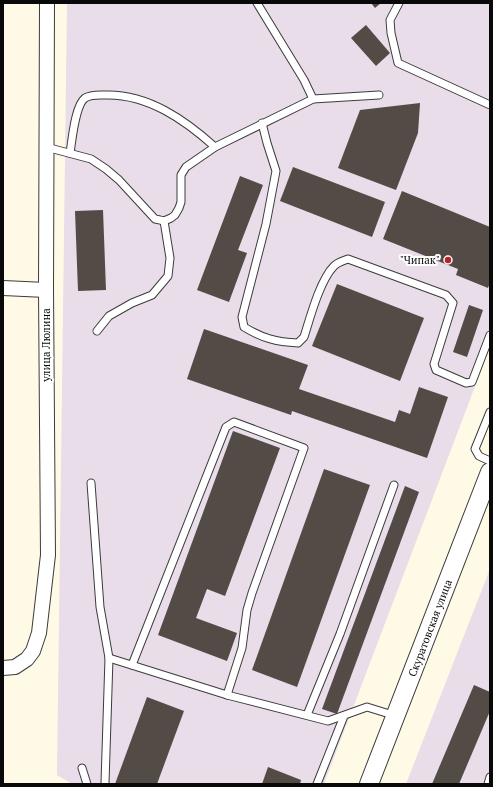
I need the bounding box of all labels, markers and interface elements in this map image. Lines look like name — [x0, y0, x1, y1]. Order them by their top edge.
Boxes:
place label: "Чипак" — [400, 253, 440, 267]
marker: "Чипак" — [443, 255, 453, 265]
street label: улица Люлина — [39, 308, 53, 383]
street label: Скуратовская улица — [405, 577, 455, 679]

